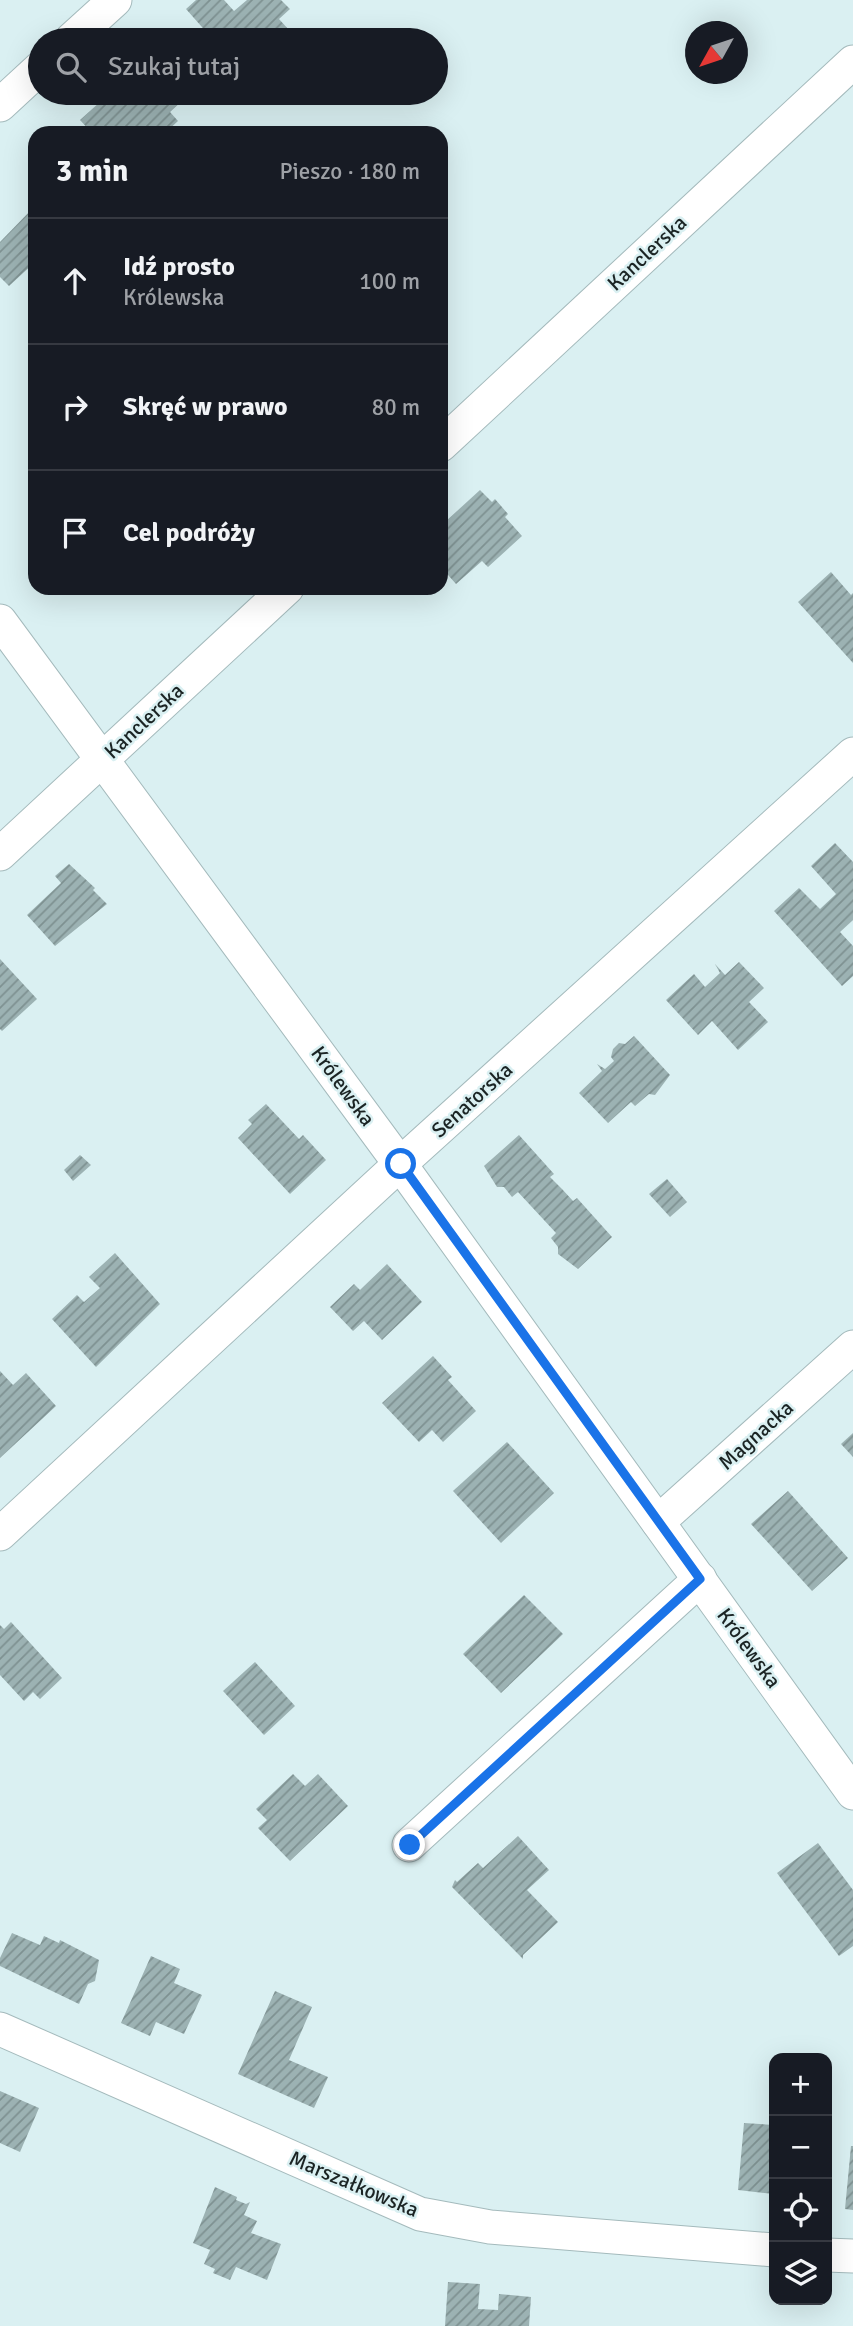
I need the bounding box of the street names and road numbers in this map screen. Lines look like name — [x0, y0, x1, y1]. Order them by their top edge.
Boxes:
street label: Kanclerska — [602, 210, 692, 296]
street label: Kanclerska — [99, 678, 189, 764]
street label: Królewska — [305, 1041, 381, 1131]
street label: Senatorska — [426, 1057, 518, 1143]
street label: Magnacka — [713, 1395, 799, 1475]
street label: Królewska — [711, 1603, 787, 1693]
street label: Marszałkowska — [285, 2145, 423, 2223]

